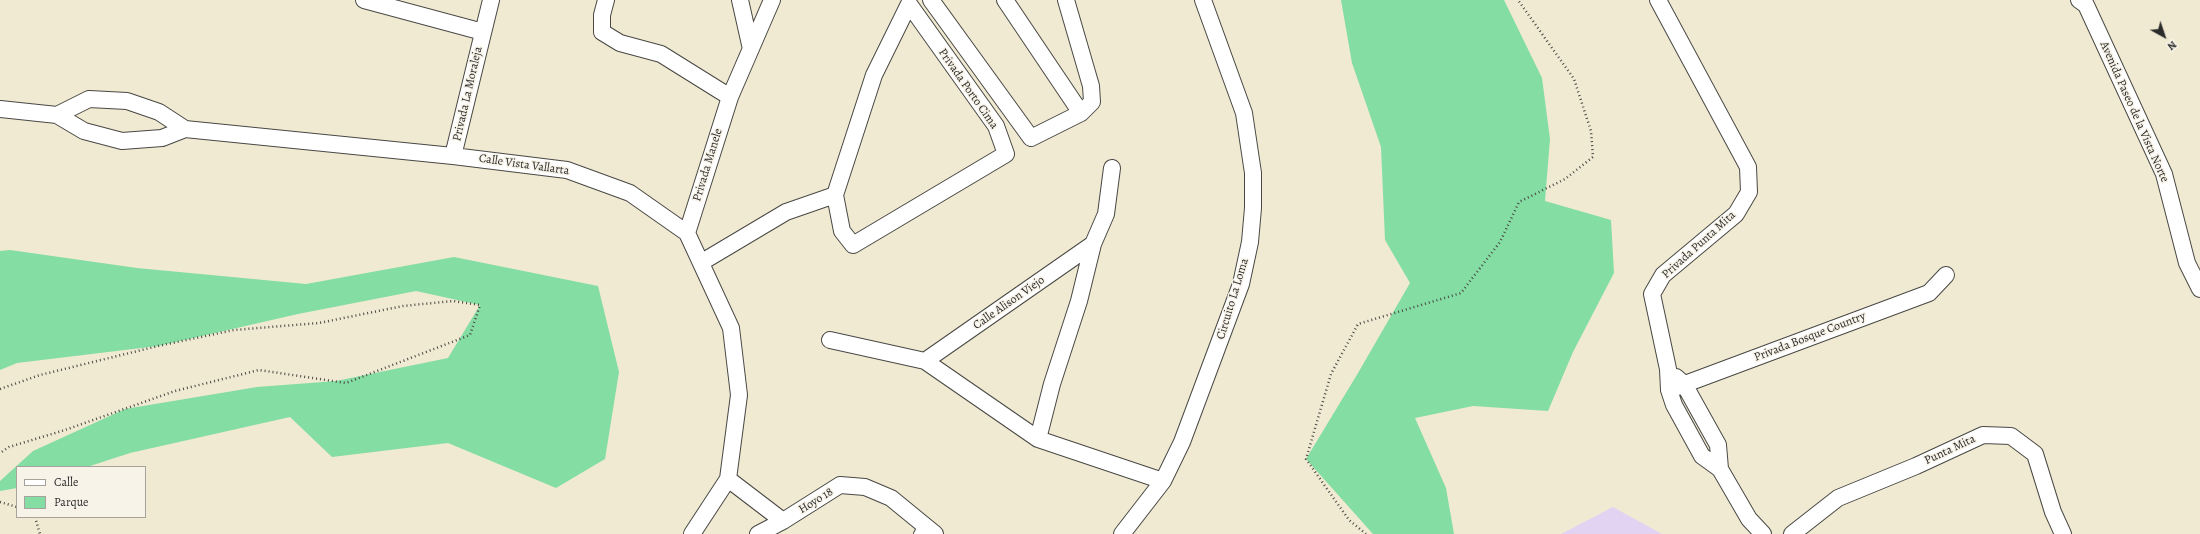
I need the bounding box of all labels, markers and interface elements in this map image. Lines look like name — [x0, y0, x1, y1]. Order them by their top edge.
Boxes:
north arrow — [2144, 16, 2184, 56]
street label: Avenida Paseo de la Vista Norte — [2096, 39, 2172, 185]
street label: Privada La Moraleja — [450, 45, 486, 143]
street label: Privada Porto Cima — [935, 46, 1001, 132]
street label: Privada Manele — [690, 127, 726, 203]
street label: Calle Vista Vallarta — [478, 152, 570, 178]
street label: Privada Punta Mita — [1659, 208, 1739, 282]
street label: Circuito La Loma — [1214, 257, 1252, 341]
street label: Calle Alison Viejo — [970, 273, 1048, 333]
street label: Privada Bosque Country — [1752, 309, 1868, 365]
street label: Punta Mita — [1922, 432, 1978, 468]
legend — [16, 466, 146, 518]
text: Calle — [54, 474, 78, 490]
street label: Hoyo 18 — [796, 485, 836, 517]
text: Parque — [54, 494, 89, 510]

